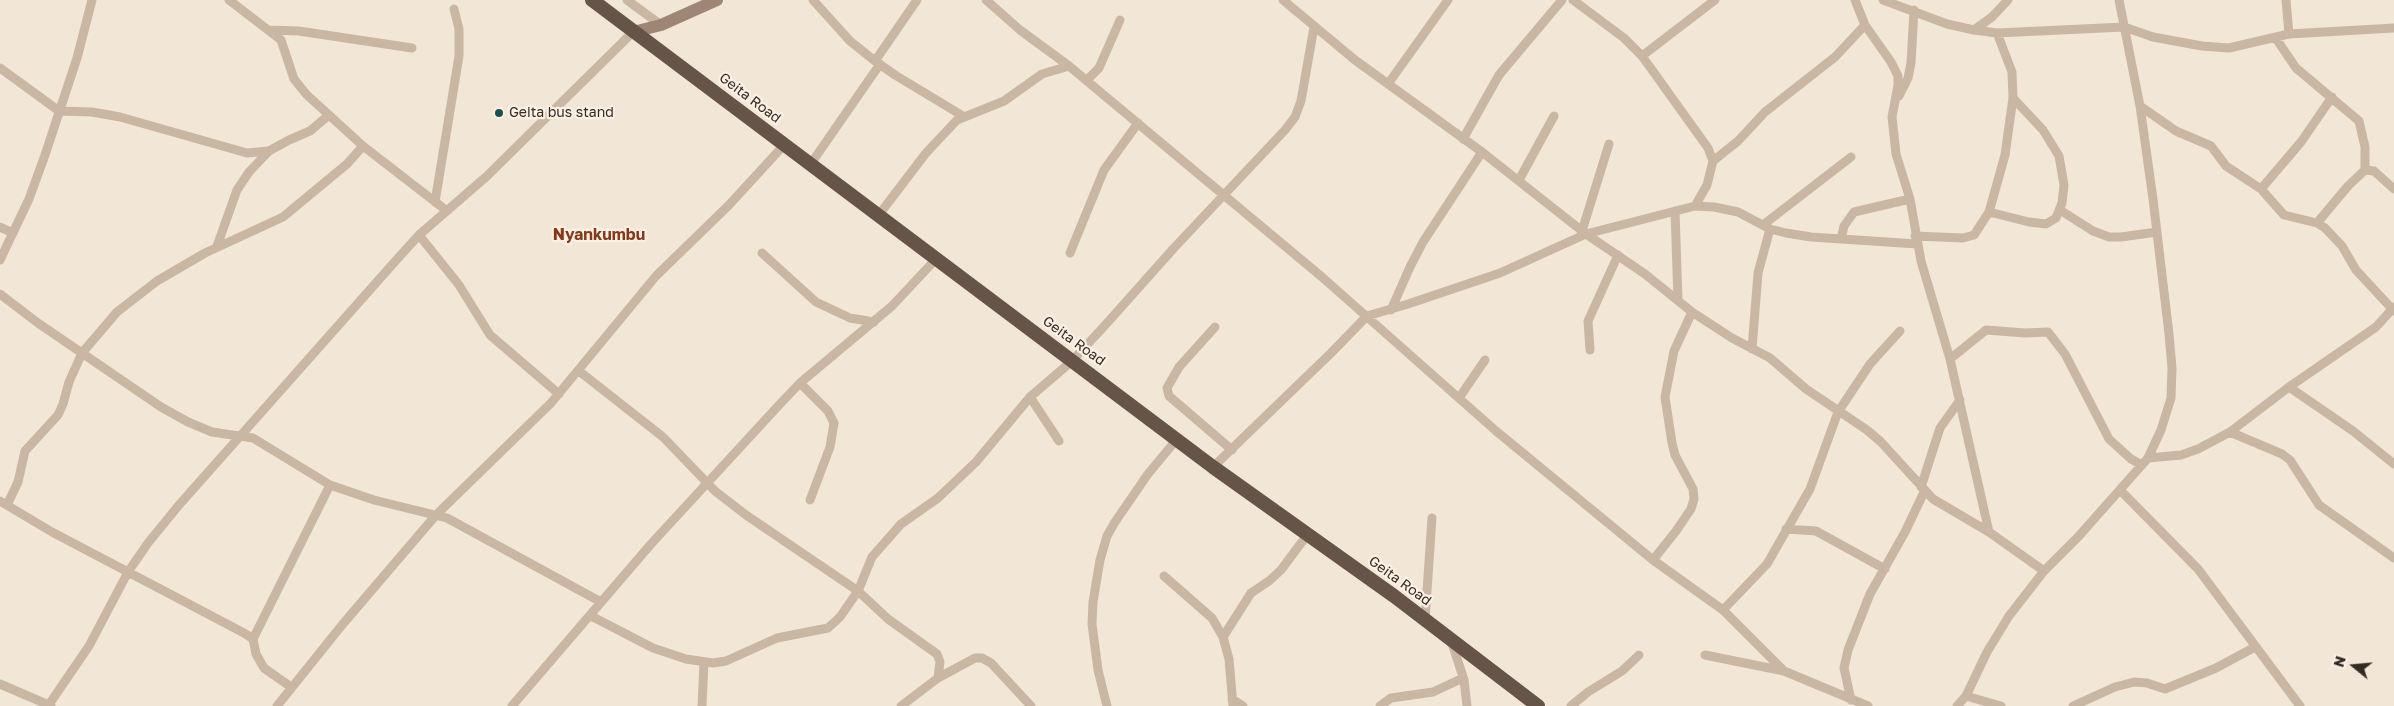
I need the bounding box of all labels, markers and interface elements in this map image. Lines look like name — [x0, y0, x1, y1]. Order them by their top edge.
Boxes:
street label: Geita Road — [716, 69, 784, 127]
place label: Geita bus stand — [509, 105, 614, 121]
marker: Geita bus stand — [493, 107, 505, 119]
district label: Nyankumbu — [553, 225, 645, 245]
street label: Geita Road — [1040, 313, 1108, 369]
street label: Geita Road — [1366, 553, 1434, 609]
north arrow — [2329, 641, 2379, 691]
text: N — [2329, 654, 2349, 669]

